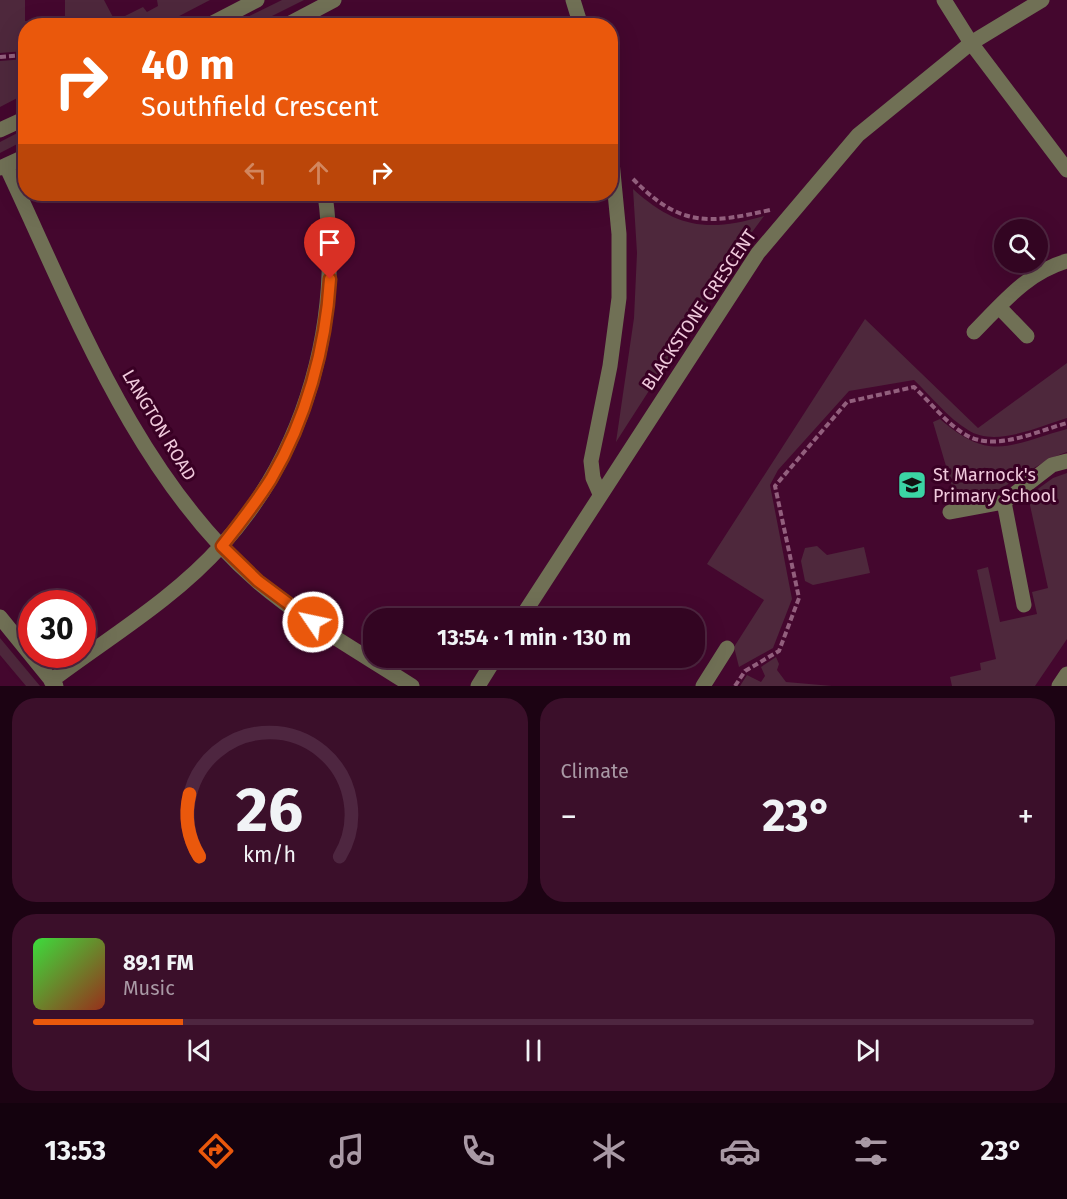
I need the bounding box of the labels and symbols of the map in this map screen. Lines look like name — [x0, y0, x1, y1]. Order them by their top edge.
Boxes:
pin — [304, 217, 355, 279]
street label: BLACKSTONE CRESCENT — [637, 225, 761, 395]
street label: LANGTON ROAD — [117, 365, 201, 485]
place label: St Marnock's Primary School — [933, 464, 1056, 507]
school or university icon: St Marnock's Primary School — [896, 469, 928, 501]
speed limit sign: 30 — [18, 590, 96, 668]
position arrow — [281, 590, 345, 654]

